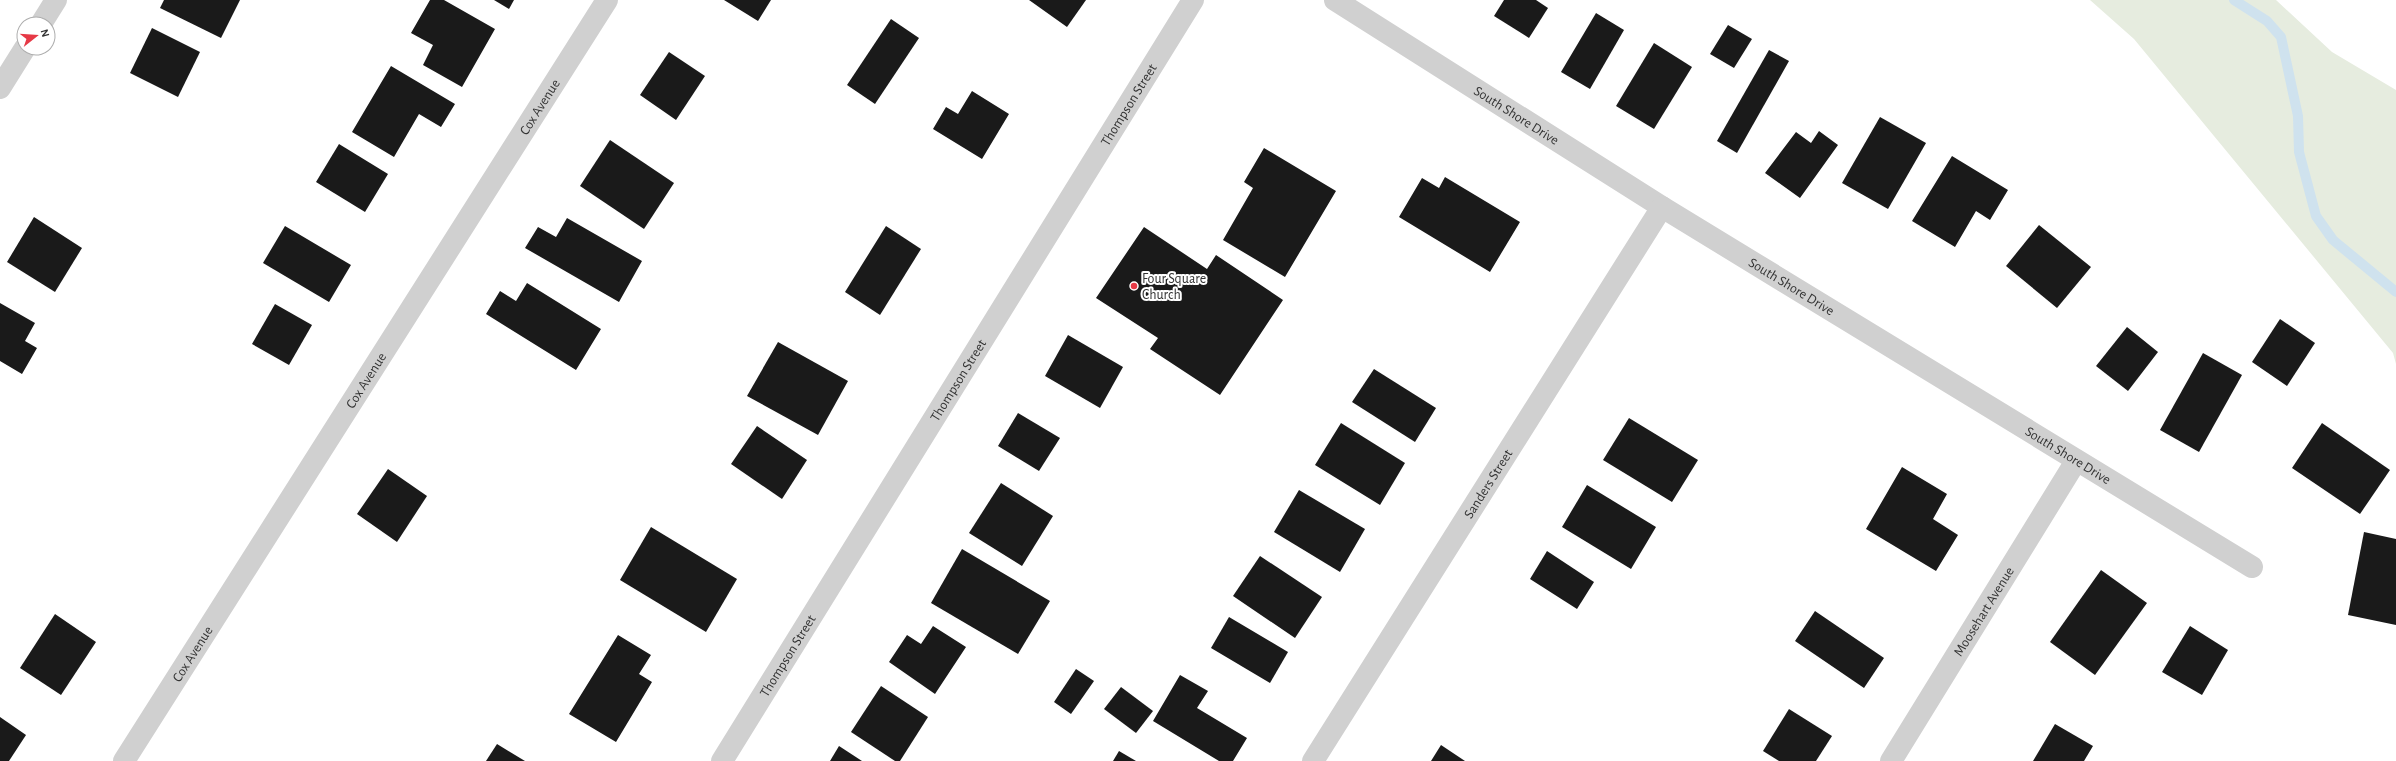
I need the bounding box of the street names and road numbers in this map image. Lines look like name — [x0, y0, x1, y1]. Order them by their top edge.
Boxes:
street label: Thompson Street — [1099, 61, 1160, 149]
street label: Cox Avenue — [517, 77, 563, 138]
street label: South Shore Drive — [1471, 84, 1561, 148]
street label: South Shore Drive — [1746, 256, 1836, 318]
street label: Thompson Street — [928, 337, 989, 424]
street label: Cox Avenue — [344, 350, 389, 411]
street label: South Shore Drive — [2023, 424, 2113, 487]
street label: Sanders Street — [1462, 447, 1516, 521]
street label: Moosehart Avenue — [1952, 565, 2017, 659]
street label: Thompson Street — [758, 612, 819, 700]
street label: Cox Avenue — [170, 624, 216, 685]

